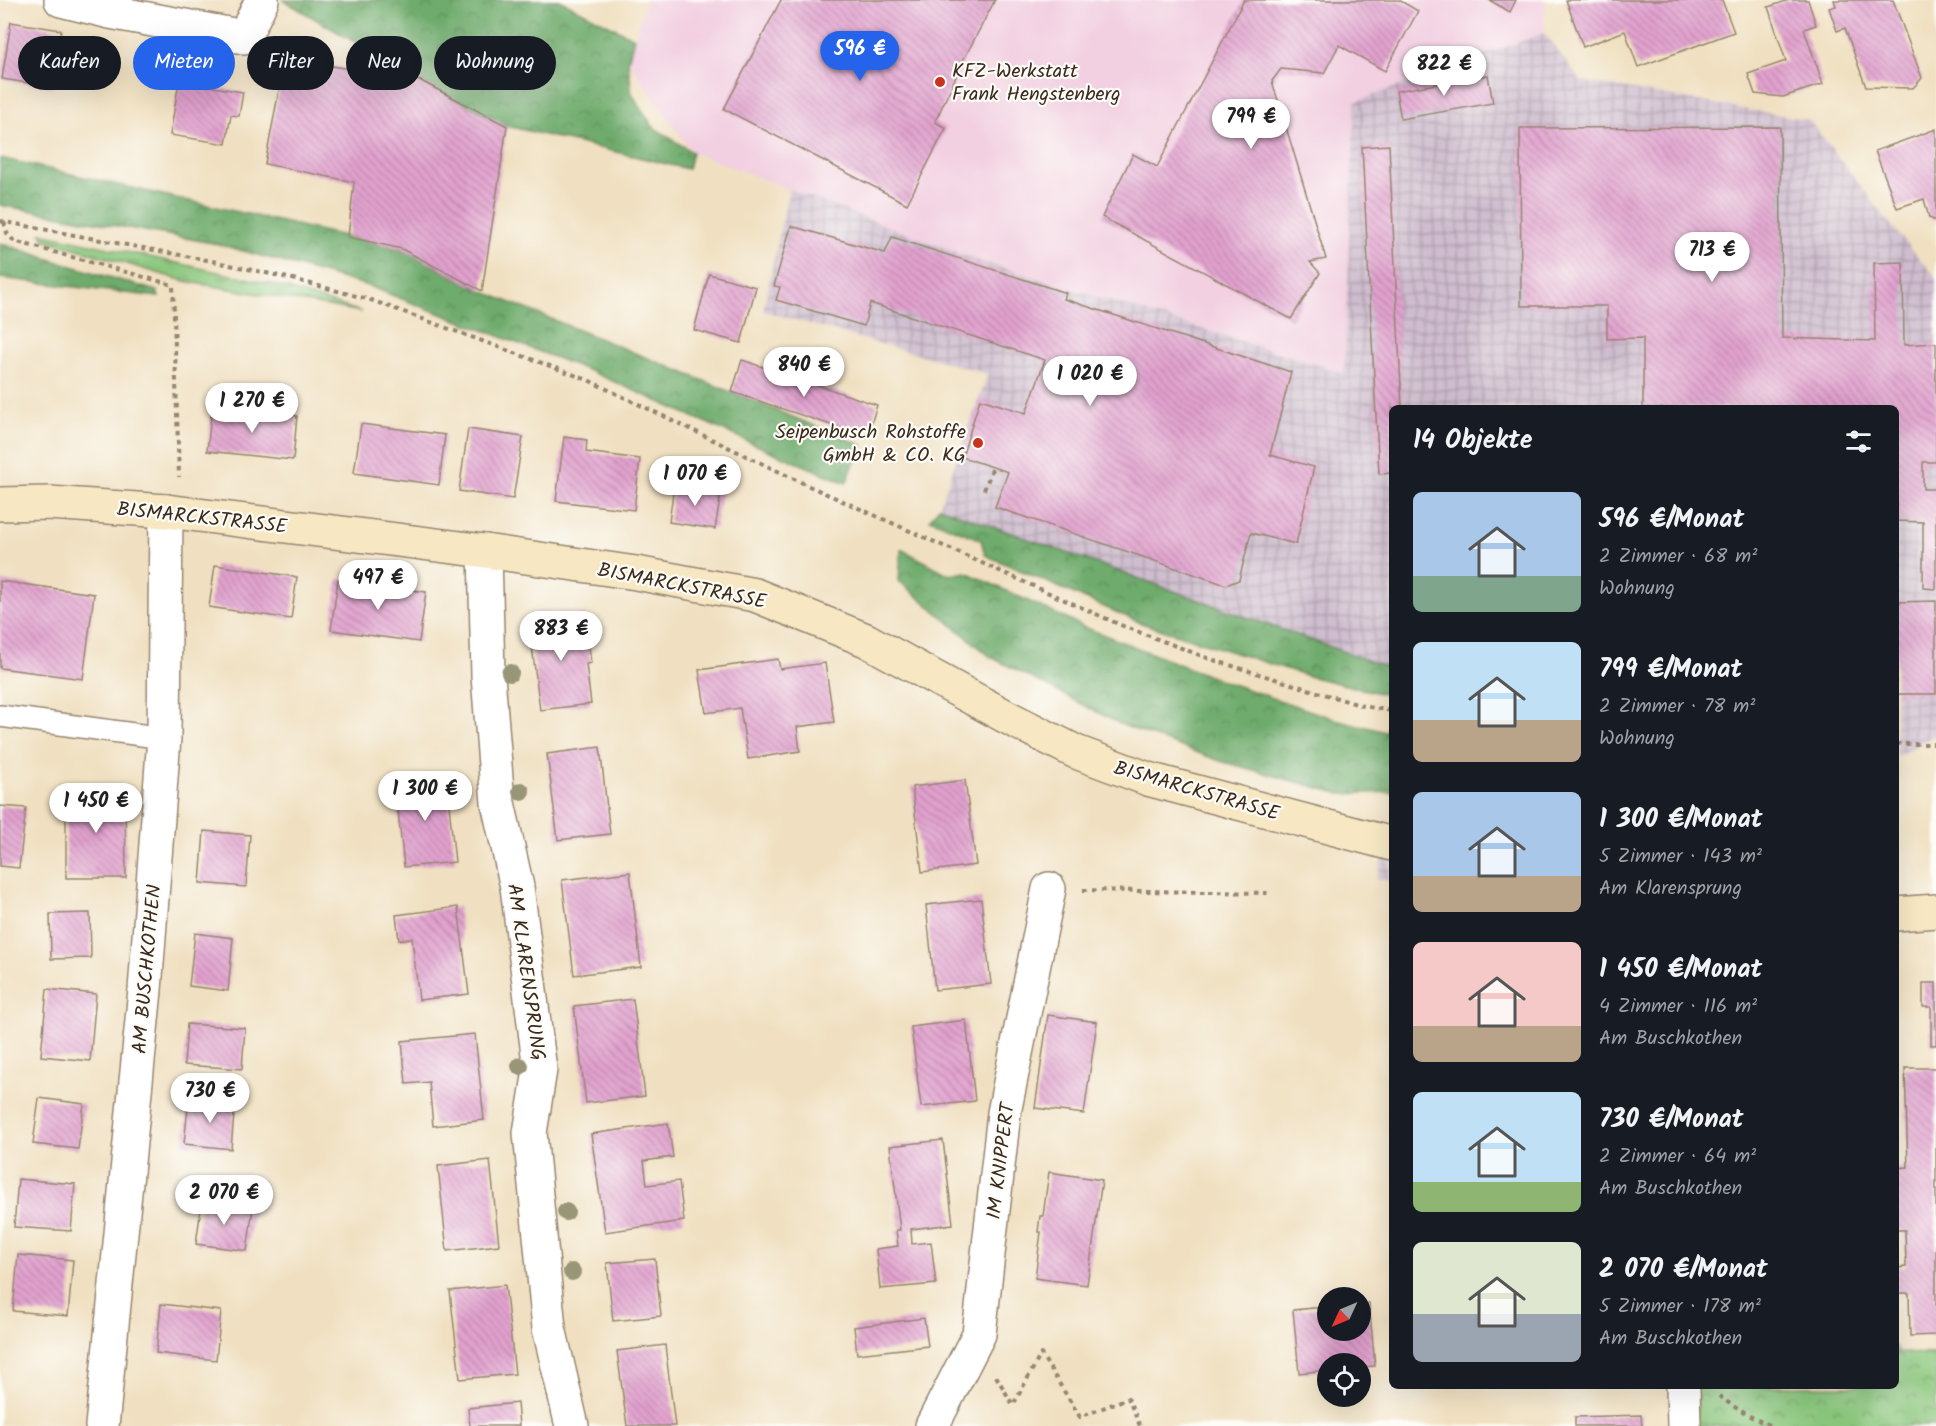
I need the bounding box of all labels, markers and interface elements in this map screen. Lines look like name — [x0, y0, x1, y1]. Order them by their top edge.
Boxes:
pin: 596 € — [818, 31, 902, 82]
text: 596 € — [834, 34, 886, 66]
chip: Kaufen — [18, 36, 121, 90]
chip: Mieten — [133, 36, 235, 90]
chip: Filter — [247, 36, 334, 90]
chip: Neu — [346, 36, 422, 90]
chip: Wohnung — [434, 36, 556, 90]
pin: 822 € — [1402, 46, 1486, 97]
text: 822 € — [1416, 49, 1472, 81]
place label: KFZ-Werkstatt Frank Hengstenberg — [952, 56, 1121, 111]
marker: KFZ-Werkstatt Frank Hengstenberg — [933, 75, 947, 89]
pin: 799 € — [1209, 99, 1293, 150]
text: 799 € — [1226, 102, 1276, 134]
pin: 713 € — [1670, 232, 1754, 283]
text: 713 € — [1689, 235, 1735, 267]
pin: 840 € — [762, 347, 846, 398]
text: 840 € — [777, 350, 831, 382]
pin: 1 020 € — [1035, 356, 1145, 407]
text: 1 020 € — [1057, 359, 1123, 391]
pin: 1 270 € — [197, 383, 307, 434]
text: 1 270 € — [219, 386, 285, 418]
place label: Seipenbusch Rohstoffe GmbH & CO. KG — [775, 417, 966, 472]
text: 14 Objekte — [1413, 420, 1533, 462]
icon: filters — [1842, 425, 1875, 458]
marker: Seipenbusch Rohstoffe GmbH & CO. KG — [971, 436, 985, 450]
pin: 1 070 € — [640, 456, 750, 507]
text: 1 070 € — [663, 459, 727, 491]
street label: BISMARCKSTRASSE — [115, 494, 290, 544]
text: 596 €/Monat — [1599, 499, 1744, 541]
icon: home — [1461, 516, 1533, 588]
text: 2 Zimmer · 68 m² — [1599, 541, 1757, 573]
street label: BISMARCKSTRASSE — [595, 555, 770, 619]
pin: 497 € — [336, 560, 420, 611]
text: 497 € — [353, 563, 403, 595]
text: Wohnung — [1599, 573, 1675, 605]
pin: 883 € — [519, 611, 603, 662]
text: 883 € — [534, 614, 588, 646]
text: 799 €/Monat — [1599, 649, 1742, 691]
icon: home — [1461, 666, 1533, 738]
text: 2 Zimmer · 78 m² — [1599, 691, 1755, 723]
text: Wohnung — [1599, 723, 1675, 755]
street label: BISMARCKSTRASSE — [1110, 753, 1284, 831]
pin: 1 300 € — [370, 771, 480, 822]
text: 1 300 € — [392, 774, 458, 806]
pin: 1 450 € — [41, 783, 151, 834]
text: 1 450 € — [63, 786, 129, 818]
text: 1 300 €/Monat — [1599, 799, 1763, 841]
icon: home — [1461, 816, 1533, 888]
text: 5 Zimmer · 143 m² — [1599, 841, 1762, 873]
text: Am Klarensprung — [1599, 873, 1742, 905]
street label: AM KLARENSPRUNG — [497, 882, 553, 1063]
street label: AM BUSCHKOTHEN — [125, 883, 171, 1055]
text: 1 450 €/Monat — [1599, 949, 1762, 991]
icon: home — [1461, 966, 1533, 1038]
text: 4 Zimmer · 116 m² — [1599, 991, 1757, 1023]
text: Am Buschkothen — [1599, 1023, 1742, 1055]
pin: 730 € — [168, 1073, 252, 1124]
text: 730 € — [184, 1076, 236, 1108]
street label: IM KNIPPERT — [979, 1099, 1025, 1221]
text: 730 €/Monat — [1599, 1099, 1744, 1141]
icon: home — [1461, 1116, 1533, 1188]
text: 2 Zimmer · 64 m² — [1599, 1141, 1756, 1173]
text: Am Buschkothen — [1599, 1173, 1742, 1205]
pin: 2 070 € — [169, 1175, 279, 1226]
text: 2 070 € — [189, 1178, 259, 1210]
text: 2 070 €/Monat — [1599, 1249, 1768, 1291]
icon: home — [1461, 1266, 1533, 1338]
north arrow — [1317, 1287, 1371, 1341]
map controls — [1317, 1287, 1371, 1407]
text: 5 Zimmer · 178 m² — [1599, 1291, 1761, 1323]
text: Am Buschkothen — [1599, 1323, 1742, 1355]
button: locate — [1317, 1353, 1371, 1407]

